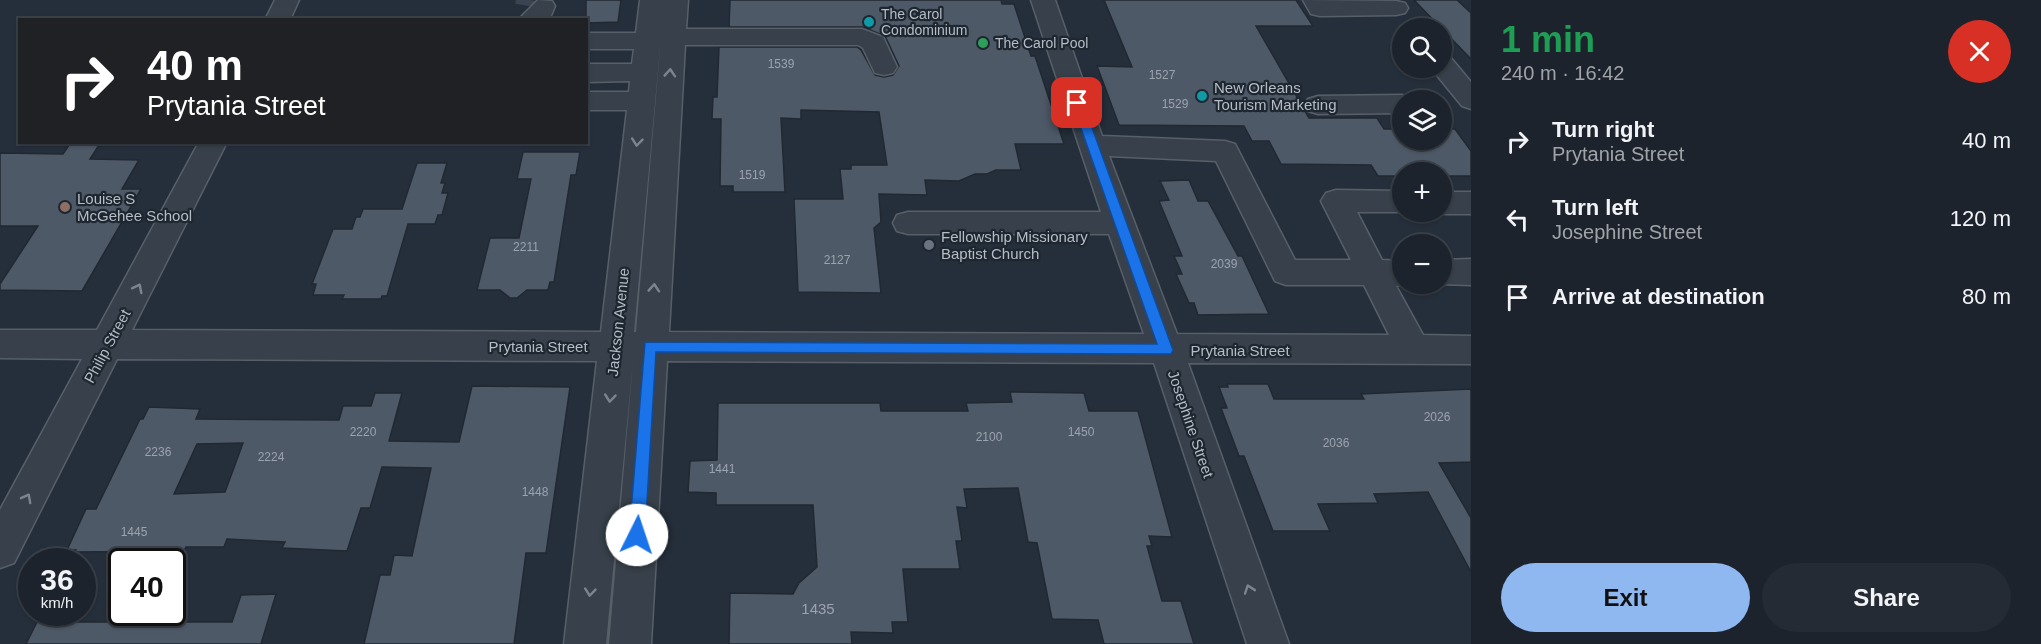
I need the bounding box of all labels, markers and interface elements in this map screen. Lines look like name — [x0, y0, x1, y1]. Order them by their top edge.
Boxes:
place label: The Carol Condominium — [881, 6, 967, 38]
marker: The Carol Condominium — [862, 15, 876, 29]
map controls — [1392, 18, 1452, 294]
button: search — [1392, 18, 1452, 78]
text: 1 min — [1501, 19, 1595, 60]
button: close — [1948, 20, 2011, 83]
place label: The Carol Pool — [995, 35, 1088, 51]
marker: The Carol Pool — [976, 36, 990, 50]
icon: right — [48, 42, 126, 120]
text: 40 m — [147, 42, 243, 89]
house number: 1539 — [768, 57, 795, 71]
text: 240 m · 16:42 — [1501, 62, 1624, 84]
one-way arrow — [664, 68, 677, 77]
house number: 1527 — [1149, 68, 1176, 82]
pin — [1051, 77, 1102, 128]
place label: New Orleans Tourism Marketing — [1214, 79, 1337, 113]
icon: arrive — [1060, 86, 1093, 119]
marker: New Orleans Tourism Marketing — [1195, 89, 1209, 103]
button: layers — [1392, 90, 1452, 150]
text: Prytania Street — [147, 91, 326, 121]
house number: 1529 — [1162, 97, 1189, 111]
text: Turn right — [1552, 117, 1654, 142]
icon: right — [1501, 125, 1534, 158]
text: 40 m — [1962, 128, 2011, 153]
one-way arrow — [631, 137, 644, 146]
text: Prytania Street — [1552, 143, 1684, 165]
button: + — [1392, 162, 1452, 222]
house number: 1519 — [739, 168, 766, 182]
place label: Louise S McGehee School — [77, 190, 192, 224]
text: Turn left — [1552, 195, 1638, 220]
marker: Louise S McGehee School — [58, 200, 72, 214]
icon: left — [1501, 203, 1534, 236]
text: 120 m — [1950, 206, 2011, 231]
text: Josephine Street — [1552, 221, 1702, 243]
place label: Fellowship Missionary Baptist Church — [941, 228, 1088, 262]
button: − — [1392, 234, 1452, 294]
marker: Fellowship Missionary Baptist Church — [922, 238, 936, 252]
house number: 2211 — [513, 240, 539, 254]
house number: 2127 — [824, 253, 851, 267]
house number: 2039 — [1211, 257, 1238, 271]
street label: Jackson Avenue — [604, 267, 632, 377]
icon: arrive — [1501, 281, 1534, 314]
one-way arrow — [647, 283, 660, 292]
one-way arrow — [131, 284, 142, 294]
text: Arrive at destination — [1552, 284, 1765, 309]
text: 80 m — [1962, 284, 2011, 309]
street label: Philip Street — [81, 306, 134, 386]
street label: Prytania Street — [488, 338, 588, 355]
street label: Prytania Street — [1190, 342, 1290, 359]
street label: Josephine Street — [1165, 368, 1218, 481]
one-way arrow — [604, 394, 617, 403]
house number: 2026 — [1424, 410, 1451, 424]
house number: 2220 — [350, 425, 377, 439]
house number: 1450 — [1068, 425, 1095, 439]
house number: 2100 — [976, 430, 1003, 444]
house number: 2036 — [1323, 436, 1350, 450]
house number: 2236 — [145, 445, 172, 459]
house number: 2224 — [258, 450, 285, 464]
house number: 1441 — [709, 462, 736, 476]
house number: 1448 — [522, 485, 549, 499]
one-way arrow — [20, 493, 31, 504]
position arrow — [605, 503, 669, 567]
house number: 1445 — [121, 525, 148, 539]
speed limit sign: 40 — [108, 548, 186, 626]
text: 36 — [40, 563, 74, 596]
button: Exit — [1501, 563, 1750, 632]
button: Share — [1762, 563, 2011, 632]
one-way arrow — [1243, 584, 1256, 595]
one-way arrow — [585, 588, 597, 597]
text: km/h — [41, 594, 73, 611]
house number: 1435 — [801, 600, 835, 617]

